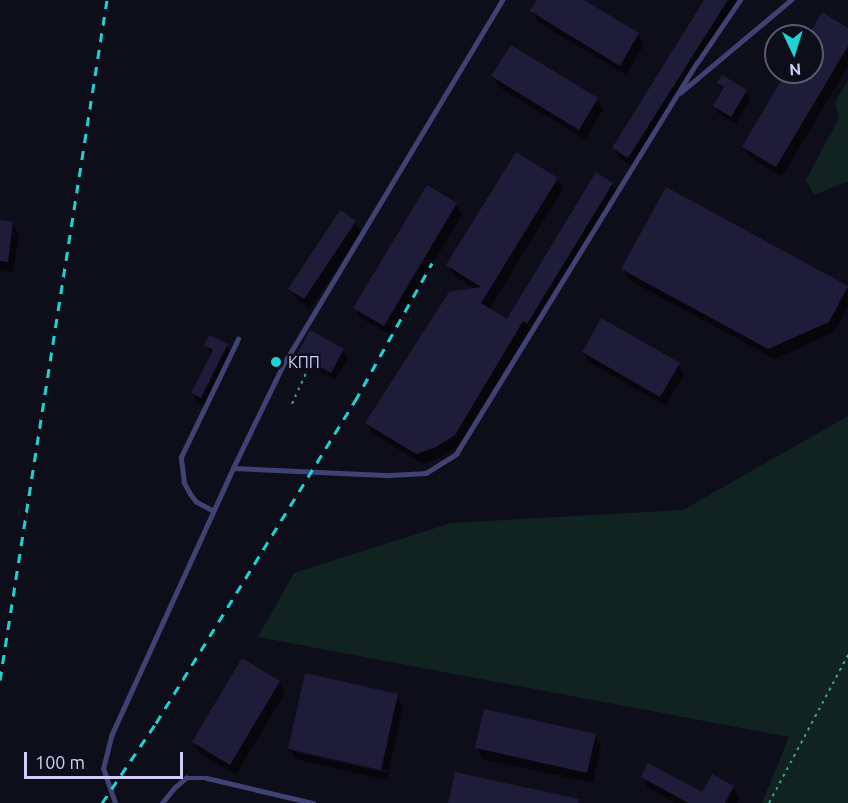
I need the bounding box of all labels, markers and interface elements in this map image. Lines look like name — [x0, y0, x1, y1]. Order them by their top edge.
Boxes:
north arrow — [764, 24, 824, 84]
text: N — [789, 61, 802, 79]
place label: КПП — [288, 352, 320, 372]
marker: КПП — [269, 355, 283, 369]
scale bar — [27, 740, 186, 778]
text: 100 m — [35, 752, 85, 772]

